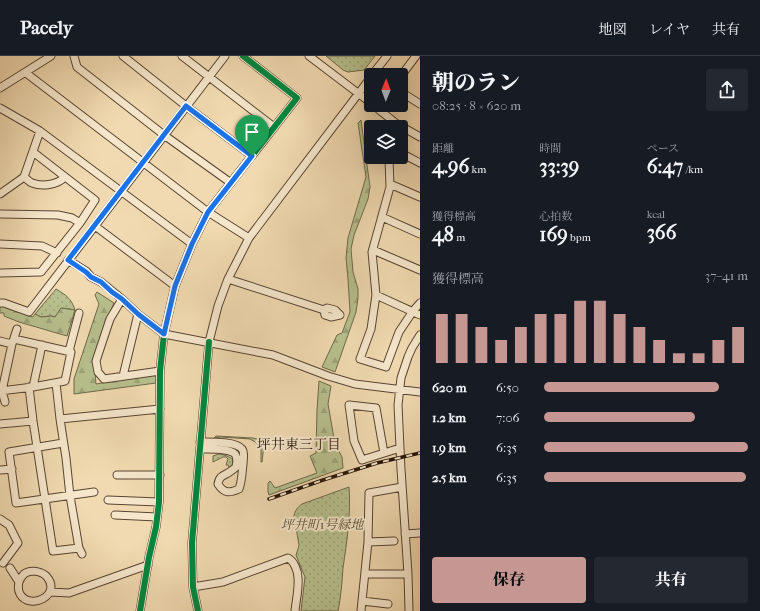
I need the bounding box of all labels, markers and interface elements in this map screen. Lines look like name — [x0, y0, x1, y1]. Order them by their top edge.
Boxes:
text: Pacely — [20, 17, 73, 39]
text: 地図 — [599, 21, 627, 38]
text: レイヤ — [649, 21, 690, 38]
text: 共有 — [712, 21, 740, 38]
north arrow — [364, 68, 408, 112]
map controls — [364, 68, 408, 164]
button: share — [706, 69, 748, 111]
text: 朝のラン — [432, 70, 520, 96]
text: 08:25 · 8 × 620 m — [432, 98, 521, 113]
pin — [235, 115, 269, 156]
button: layers — [364, 120, 408, 164]
icon: arrive — [241, 121, 263, 143]
text: 距離 — [432, 142, 454, 155]
text: 時間 — [539, 142, 561, 155]
text: ペース — [647, 142, 679, 155]
text: 4.96 — [432, 155, 469, 178]
text: 33:39 — [539, 155, 579, 178]
text: 6:47 — [647, 155, 683, 178]
text: km — [469, 163, 486, 176]
text: /km — [683, 163, 703, 176]
text: kcal — [647, 208, 665, 221]
text: 獲得標高 — [432, 210, 476, 223]
text: 心拍数 — [539, 210, 572, 223]
text: 366 — [647, 221, 677, 244]
text: 48 — [432, 223, 454, 246]
text: 169 — [539, 223, 568, 246]
text: m — [454, 231, 465, 244]
text: bpm — [568, 231, 591, 244]
text: 37–41 m — [705, 268, 748, 283]
text: 獲得標高 — [432, 271, 484, 286]
text: 620 m — [432, 380, 467, 395]
text: 6:50 — [496, 380, 519, 395]
text: 1.2 km — [432, 410, 466, 425]
text: 7:06 — [496, 410, 520, 425]
district label: 坪井東三丁目 — [257, 436, 341, 453]
text: 1.9 km — [432, 440, 466, 455]
text: 6:35 — [496, 440, 517, 455]
text: 2.5 km — [432, 470, 467, 485]
text: 6:35 — [496, 470, 517, 485]
park label: 坪井町1号緑地 — [281, 517, 365, 532]
button: 保存 — [432, 557, 586, 603]
button: 共有 — [594, 557, 748, 603]

